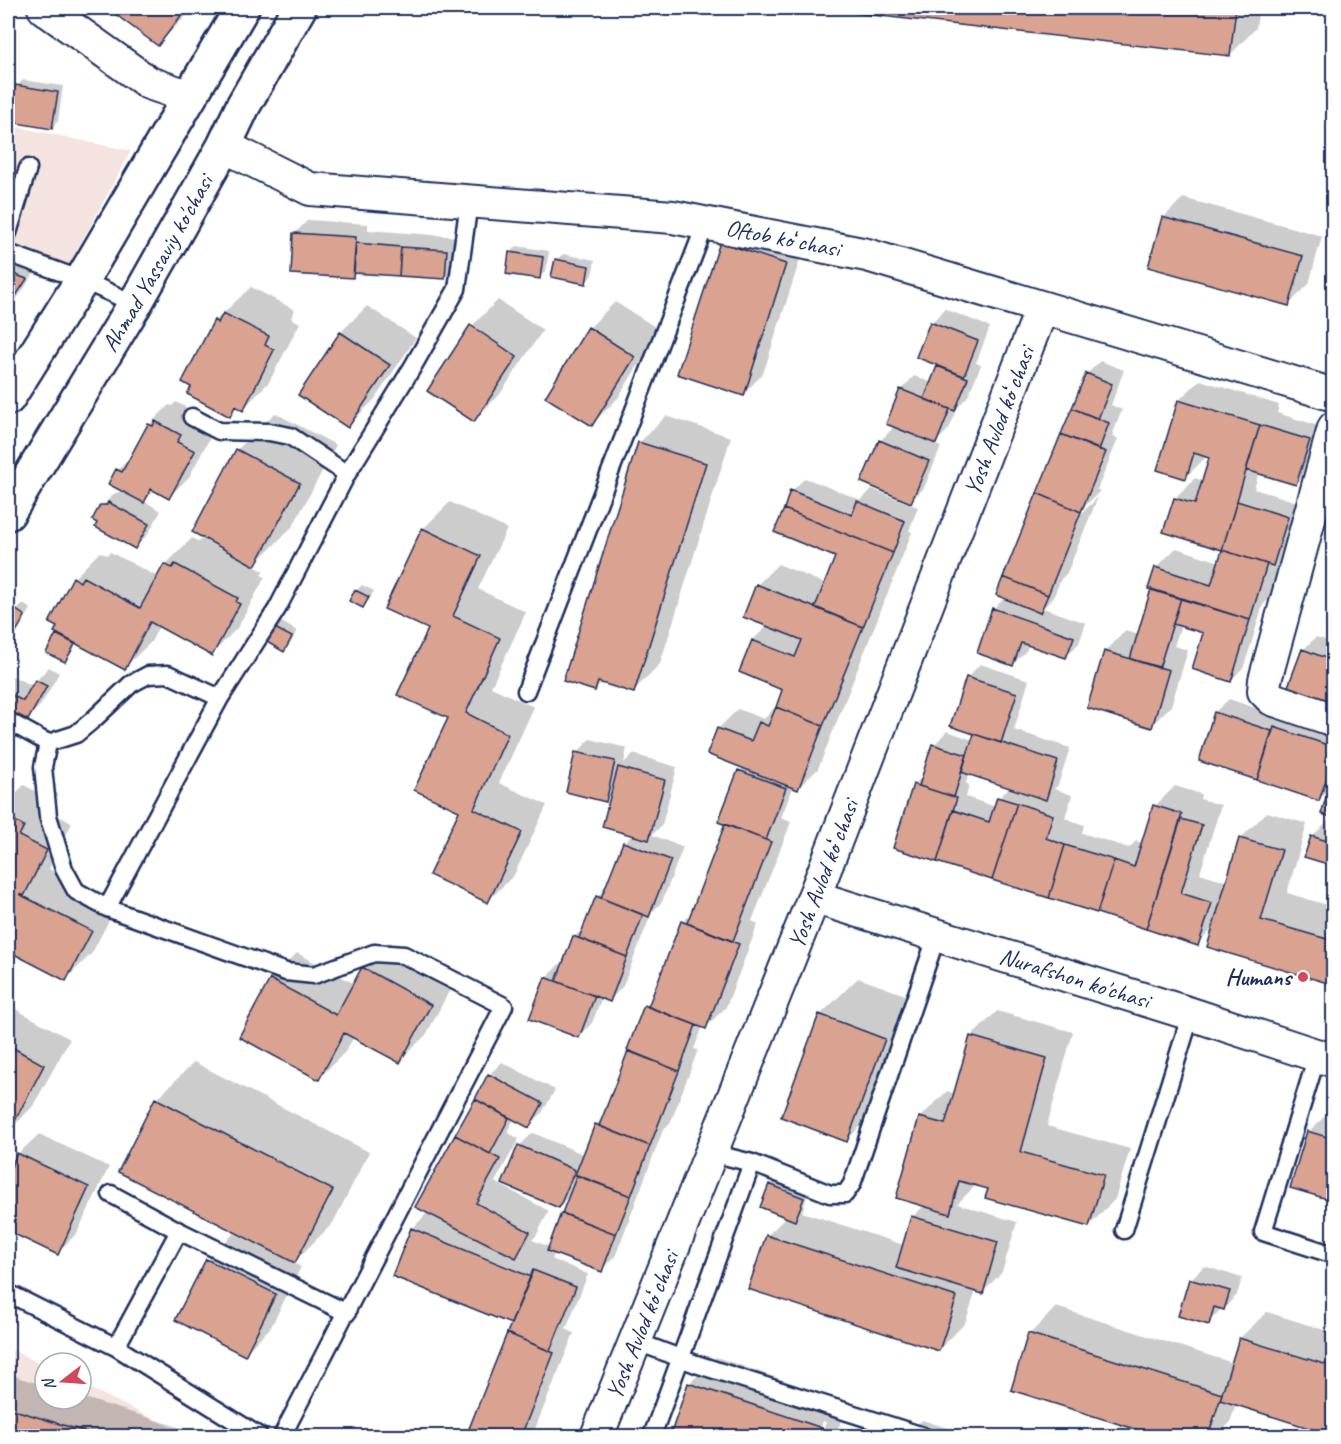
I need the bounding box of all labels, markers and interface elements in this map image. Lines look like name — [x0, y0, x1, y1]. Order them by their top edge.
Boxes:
street label: Ahmad Yassaviy ko'chasi — [95, 167, 221, 357]
street label: Oftob koʻchasi — [723, 212, 845, 264]
street label: Yosh Avlod koʻchasi — [957, 340, 1042, 500]
street label: Yosh Avlod koʻchasi — [781, 793, 866, 953]
street label: Nurafshon ko'chasi — [996, 941, 1156, 1016]
place label: Humans — [1225, 962, 1294, 992]
marker: Humans — [1296, 970, 1310, 984]
street label: Yosh Avlod koʻchasi — [599, 1244, 686, 1403]
north arrow — [33, 1351, 93, 1411]
text: N — [38, 1374, 61, 1393]

